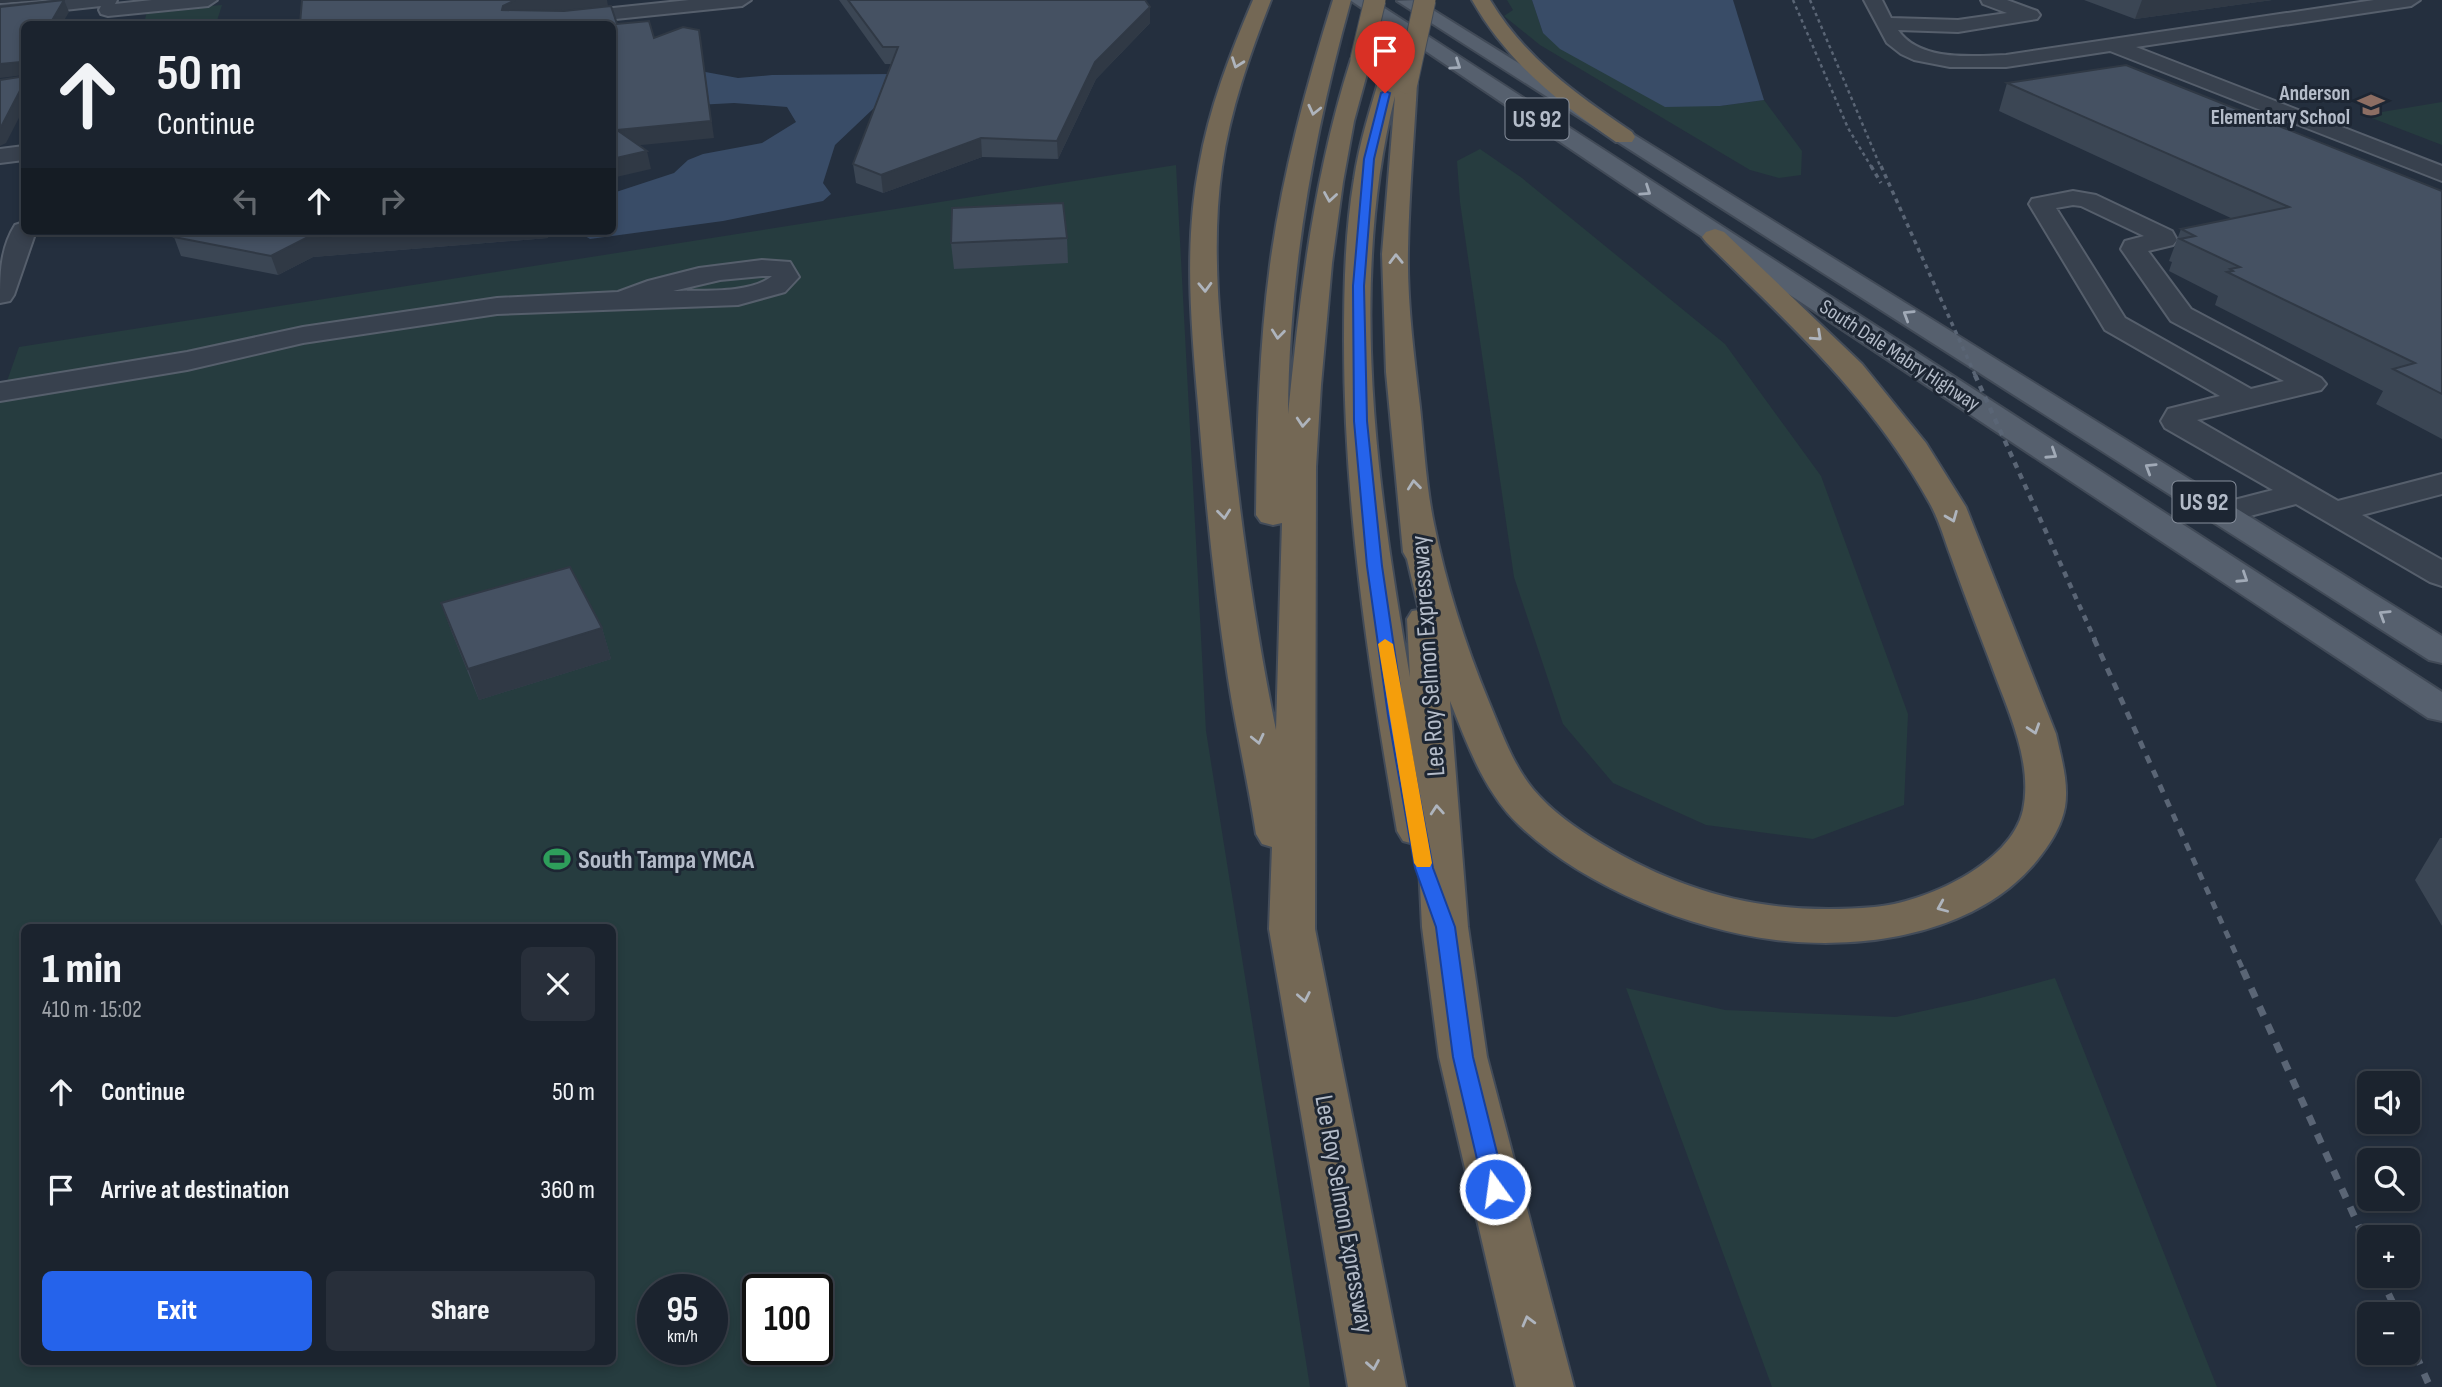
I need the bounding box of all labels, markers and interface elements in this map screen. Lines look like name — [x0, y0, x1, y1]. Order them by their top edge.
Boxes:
pin — [1355, 21, 1415, 93]
icon: arrive — [1366, 32, 1404, 70]
text: 50 m — [157, 45, 242, 104]
icon: ahead — [42, 49, 133, 140]
one-way arrow — [1231, 57, 1245, 69]
one-way arrow — [1449, 57, 1462, 70]
place label: Anderson Elementary School — [2211, 81, 2350, 130]
school or university icon: Anderson Elementary School — [2356, 90, 2386, 120]
road number: US 92 — [1506, 98, 1568, 140]
one-way arrow — [1307, 103, 1322, 115]
text: Continue — [157, 105, 255, 144]
icon: left — [227, 182, 265, 220]
icon: ahead — [300, 182, 338, 220]
icon: right — [373, 182, 411, 220]
one-way arrow — [1638, 183, 1651, 195]
one-way arrow — [1322, 191, 1337, 203]
one-way arrow — [1388, 253, 1404, 263]
one-way arrow — [1197, 282, 1212, 293]
street label: South Dale Mabry Highway — [1815, 294, 1984, 416]
one-way arrow — [1903, 311, 1916, 324]
one-way arrow — [1270, 328, 1285, 340]
one-way arrow — [1809, 328, 1822, 341]
one-way arrow — [1296, 417, 1311, 428]
one-way arrow — [2045, 445, 2058, 458]
one-way arrow — [2145, 463, 2158, 476]
one-way arrow — [1406, 479, 1421, 491]
road number: US 92 — [2172, 481, 2236, 522]
one-way arrow — [1216, 508, 1231, 520]
one-way arrow — [1944, 510, 1958, 522]
street label: Lee Roy Selmon Expressway — [1405, 534, 1452, 777]
one-way arrow — [2235, 570, 2248, 583]
one-way arrow — [2379, 611, 2392, 624]
one-way arrow — [2026, 723, 2040, 735]
one-way arrow — [1249, 732, 1264, 744]
one-way arrow — [1430, 804, 1445, 815]
sports icon: South Tampa YMCA — [542, 844, 572, 874]
place label: South Tampa YMCA — [578, 845, 755, 876]
one-way arrow — [1937, 898, 1949, 912]
text: 1 min — [42, 944, 122, 995]
button: close — [521, 947, 595, 1021]
one-way arrow — [1296, 990, 1311, 1002]
text: 410 m · 15:02 — [42, 996, 142, 1024]
map controls — [2357, 1071, 2420, 1365]
button: sound — [2357, 1071, 2420, 1134]
icon: ahead — [42, 1073, 80, 1111]
text: Continue — [101, 1077, 185, 1108]
text: 50 m — [552, 1077, 595, 1108]
street label: Lee Roy Selmon Expressway — [1307, 1093, 1380, 1336]
button: search — [2357, 1148, 2420, 1211]
position arrow — [1458, 1152, 1532, 1226]
icon: arrive — [42, 1171, 80, 1209]
text: Arrive at destination — [101, 1175, 289, 1206]
text: 360 m — [540, 1175, 595, 1206]
button: + — [2357, 1225, 2420, 1288]
button: Exit — [42, 1271, 312, 1351]
button: Share — [326, 1271, 595, 1351]
speed limit sign: 100 — [742, 1274, 833, 1365]
text: 95 — [667, 1289, 698, 1332]
button: − — [2357, 1302, 2420, 1365]
one-way arrow — [1522, 1315, 1536, 1327]
text: km/h — [667, 1326, 698, 1347]
one-way arrow — [1365, 1359, 1380, 1371]

